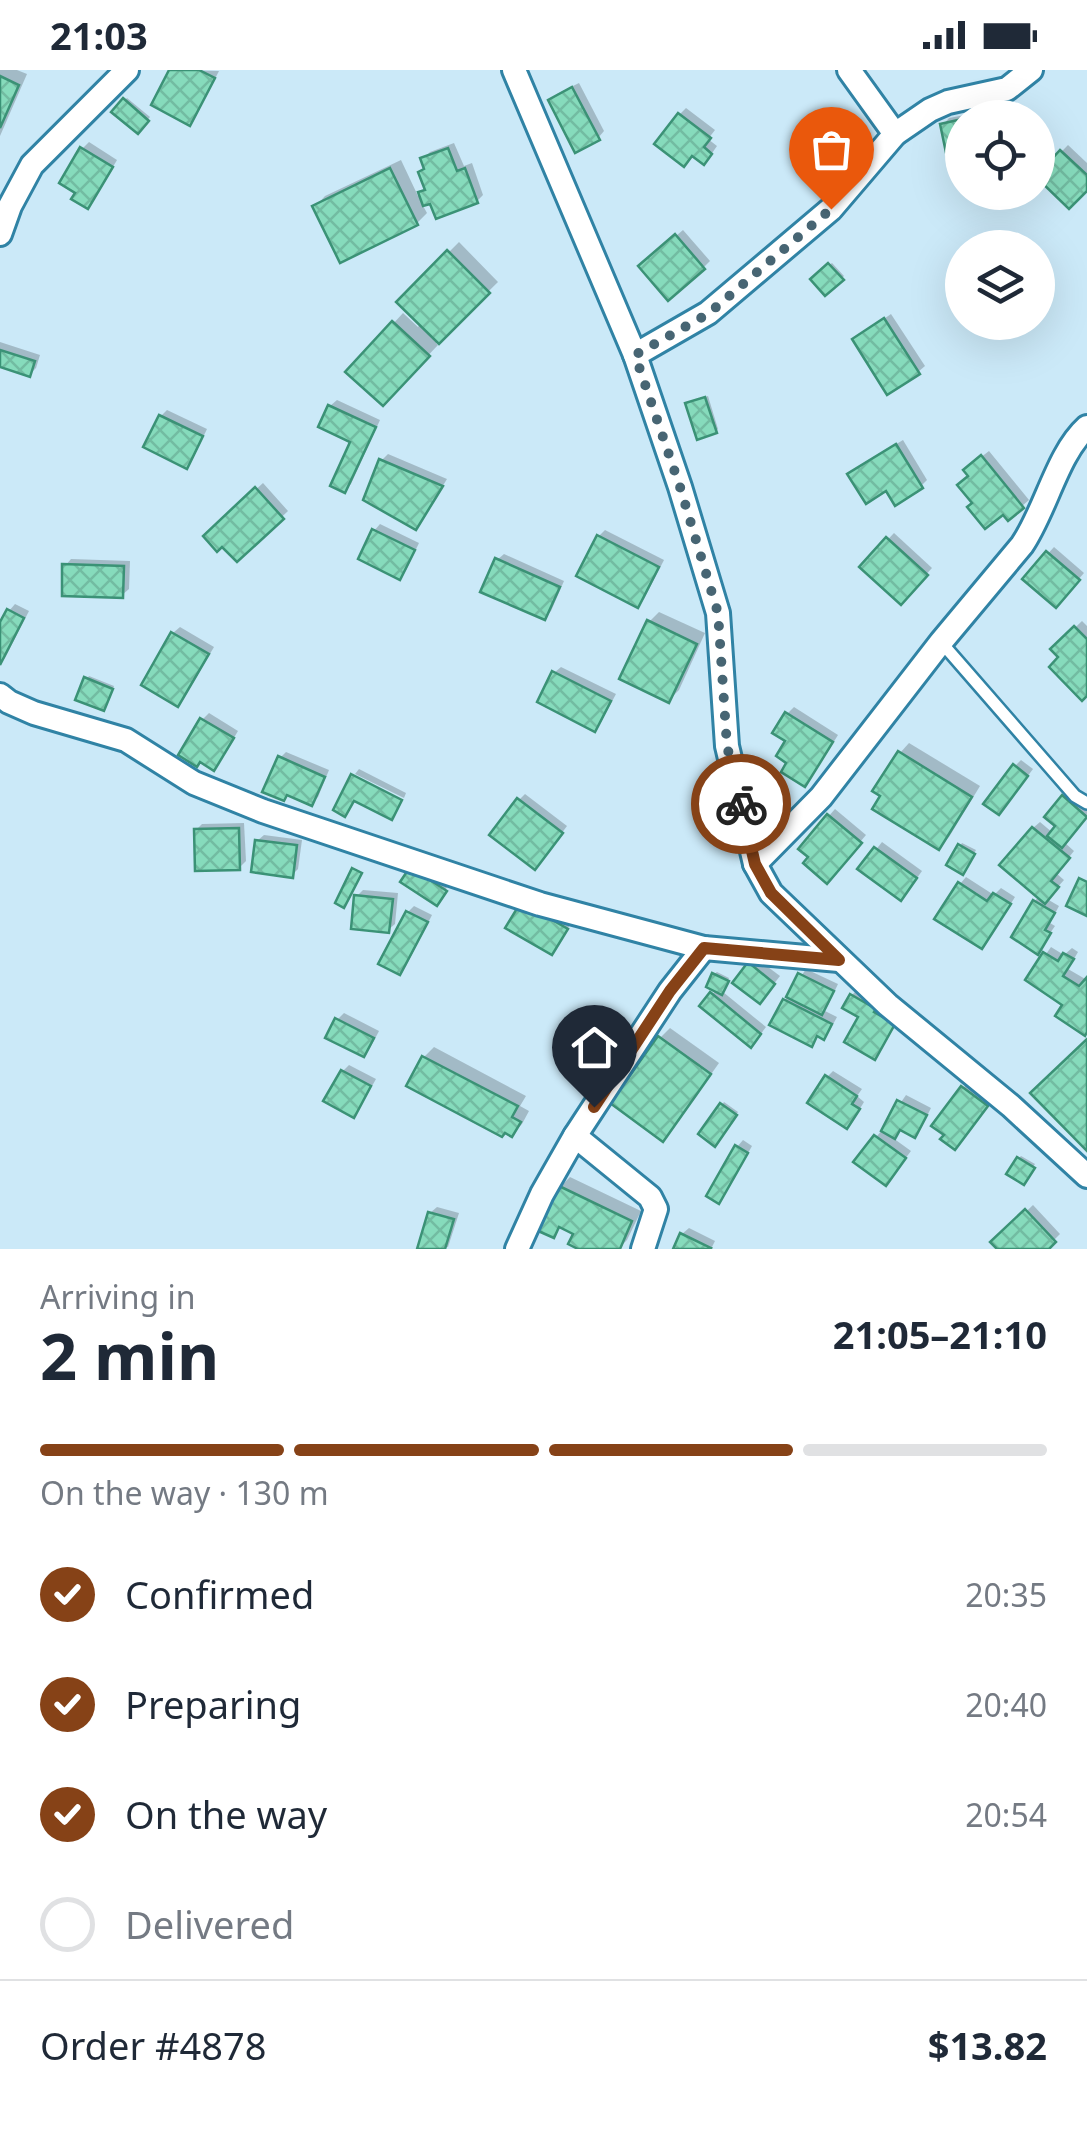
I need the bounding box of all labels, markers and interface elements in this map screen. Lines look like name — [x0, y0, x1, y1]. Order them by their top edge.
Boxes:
text: 21:03 — [50, 9, 148, 61]
map controls — [945, 100, 1055, 340]
button: locate — [945, 100, 1055, 210]
pin — [789, 107, 874, 210]
icon: bag — [804, 122, 859, 177]
button: layers — [945, 230, 1055, 340]
courier — [691, 754, 791, 854]
icon: bike — [714, 777, 769, 832]
pin — [552, 1005, 637, 1108]
icon: home — [567, 1020, 622, 1075]
text: Arriving in — [40, 1275, 195, 1318]
text: 21:05–21:10 — [833, 1308, 1047, 1360]
text: 2 min — [40, 1311, 219, 1399]
text: On the way · 130 m — [40, 1471, 329, 1514]
icon: check — [40, 1567, 95, 1622]
text: Confirmed — [125, 1568, 314, 1620]
text: 20:35 — [965, 1573, 1047, 1616]
icon: check — [40, 1677, 95, 1732]
text: Preparing — [125, 1678, 301, 1730]
text: 20:40 — [965, 1683, 1047, 1726]
icon: check — [40, 1787, 95, 1842]
text: On the way — [125, 1788, 327, 1840]
text: 20:54 — [965, 1793, 1047, 1836]
text: Delivered — [125, 1898, 294, 1950]
text: Order #4878 — [40, 2019, 266, 2071]
text: $13.82 — [928, 2019, 1047, 2071]

